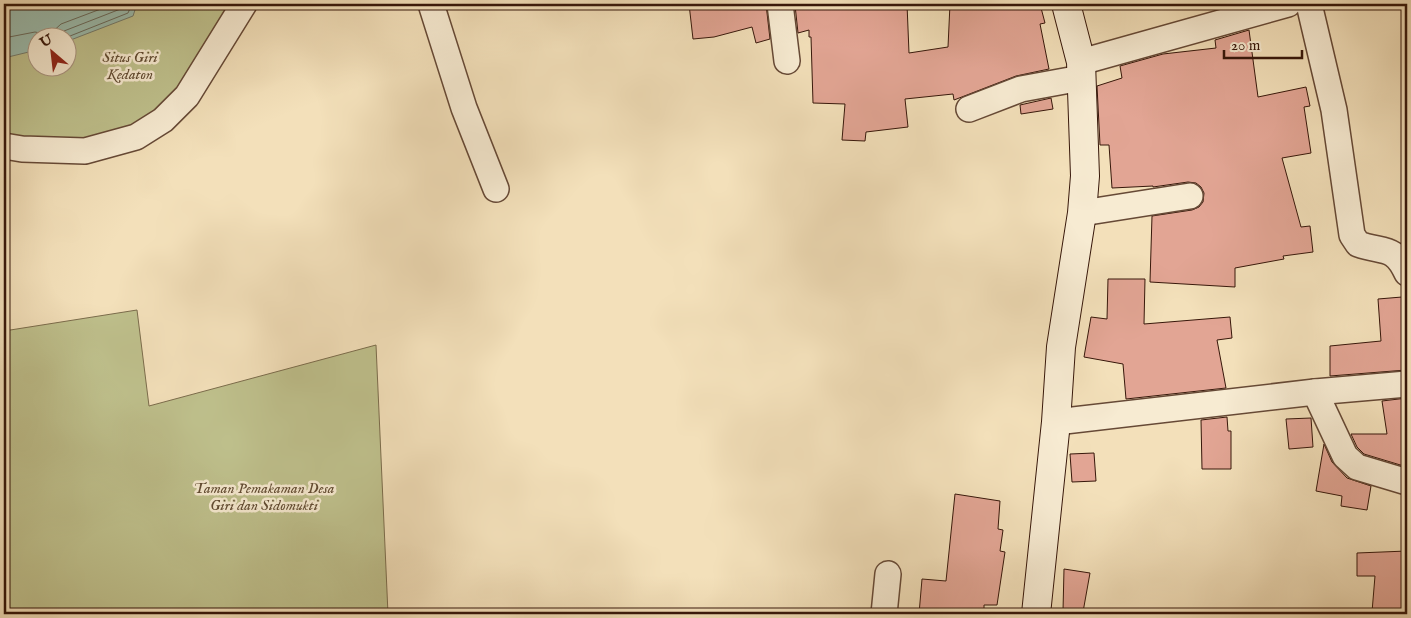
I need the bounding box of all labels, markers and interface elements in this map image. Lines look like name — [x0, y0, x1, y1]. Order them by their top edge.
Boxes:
north arrow — [28, 28, 78, 78]
scale bar — [1224, 28, 1301, 60]
text: U — [36, 30, 57, 53]
text: 20 m — [1231, 36, 1261, 55]
park label: Situs Giri Kedaton — [102, 48, 159, 84]
park label: Taman Pemakaman Desa Giri dan Sidomukti — [194, 479, 335, 515]

